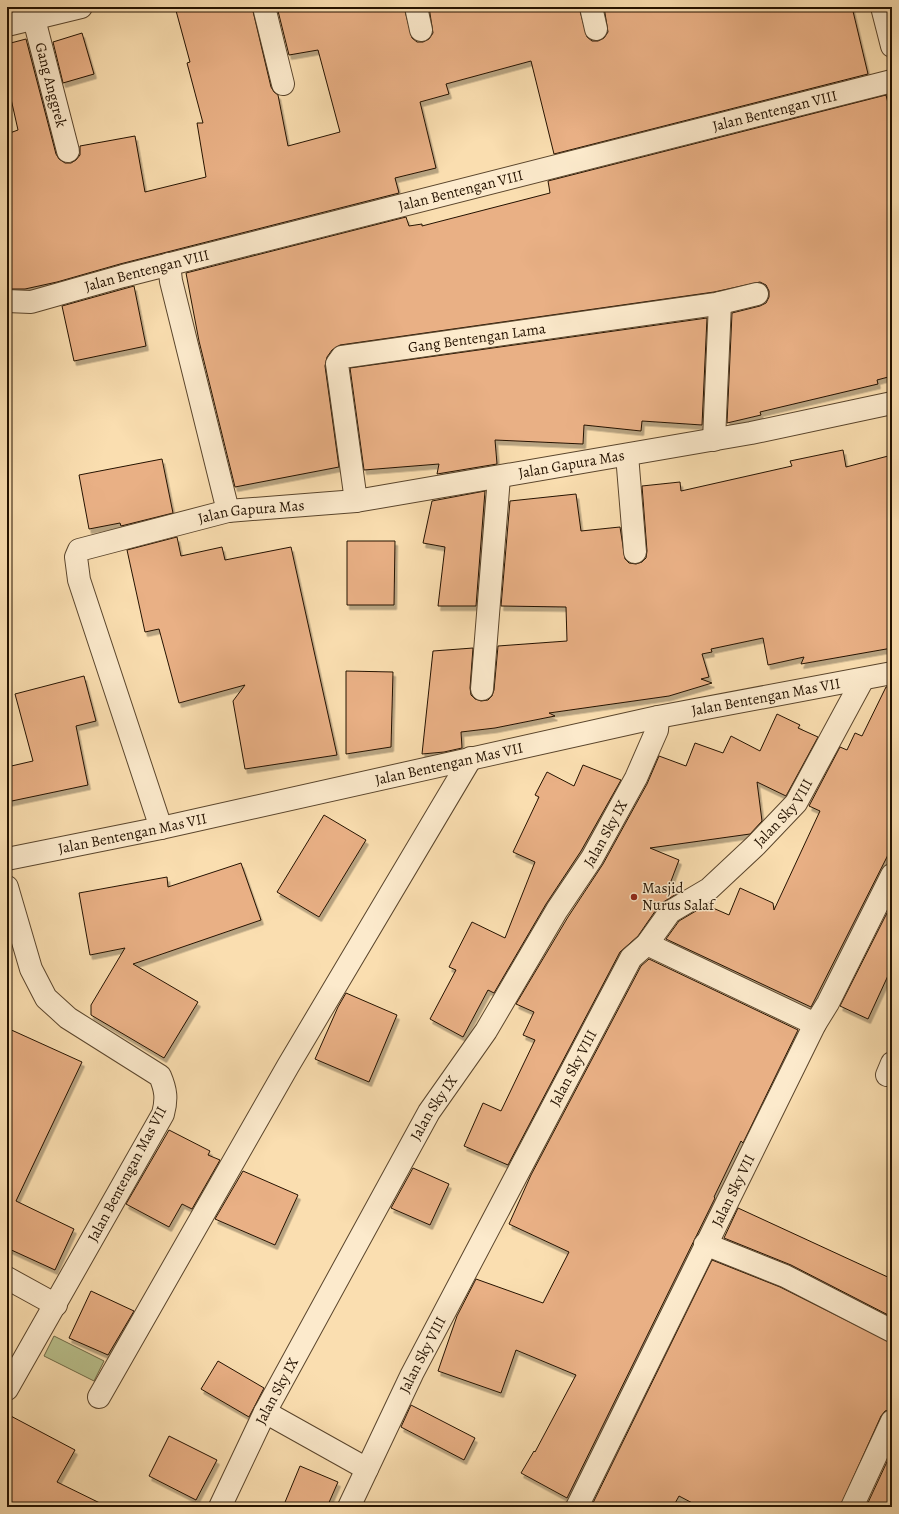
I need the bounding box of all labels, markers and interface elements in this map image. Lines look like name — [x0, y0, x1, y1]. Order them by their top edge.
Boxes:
street label: Gang Anggrek — [30, 40, 72, 130]
street label: Jalan Bentengan VIII — [710, 85, 839, 136]
street label: Jalan Bentengan VIII — [396, 165, 525, 216]
street label: Jalan Bentengan VIII — [82, 245, 211, 296]
street label: Gang Bentengan Lama — [407, 318, 547, 358]
street label: Jalan Gapura Mas — [517, 445, 626, 483]
street label: Jalan Gapura Mas — [196, 495, 305, 528]
street label: Jalan Bentengan Mas VII — [690, 673, 842, 721]
street label: Jalan Bentengan Mas VII — [373, 737, 525, 790]
street label: Jalan Sky VIII — [749, 775, 817, 852]
street label: Jalan Sky IX — [579, 796, 632, 871]
street label: Jalan Bentengan Mas VII — [56, 808, 209, 858]
place label: Masjid Nurus Salaf — [642, 878, 716, 915]
marker: Masjid Nurus Salaf — [629, 892, 639, 902]
street label: Jalan Sky VIII — [545, 1026, 601, 1110]
street label: Jalan Sky IX — [405, 1071, 462, 1144]
street label: Jalan Bentengan Mas VII — [83, 1103, 171, 1245]
street label: Jalan Sky VII — [707, 1151, 759, 1230]
street label: Jalan Sky VIII — [394, 1313, 451, 1396]
street label: Jalan Sky IX — [250, 1354, 303, 1428]

